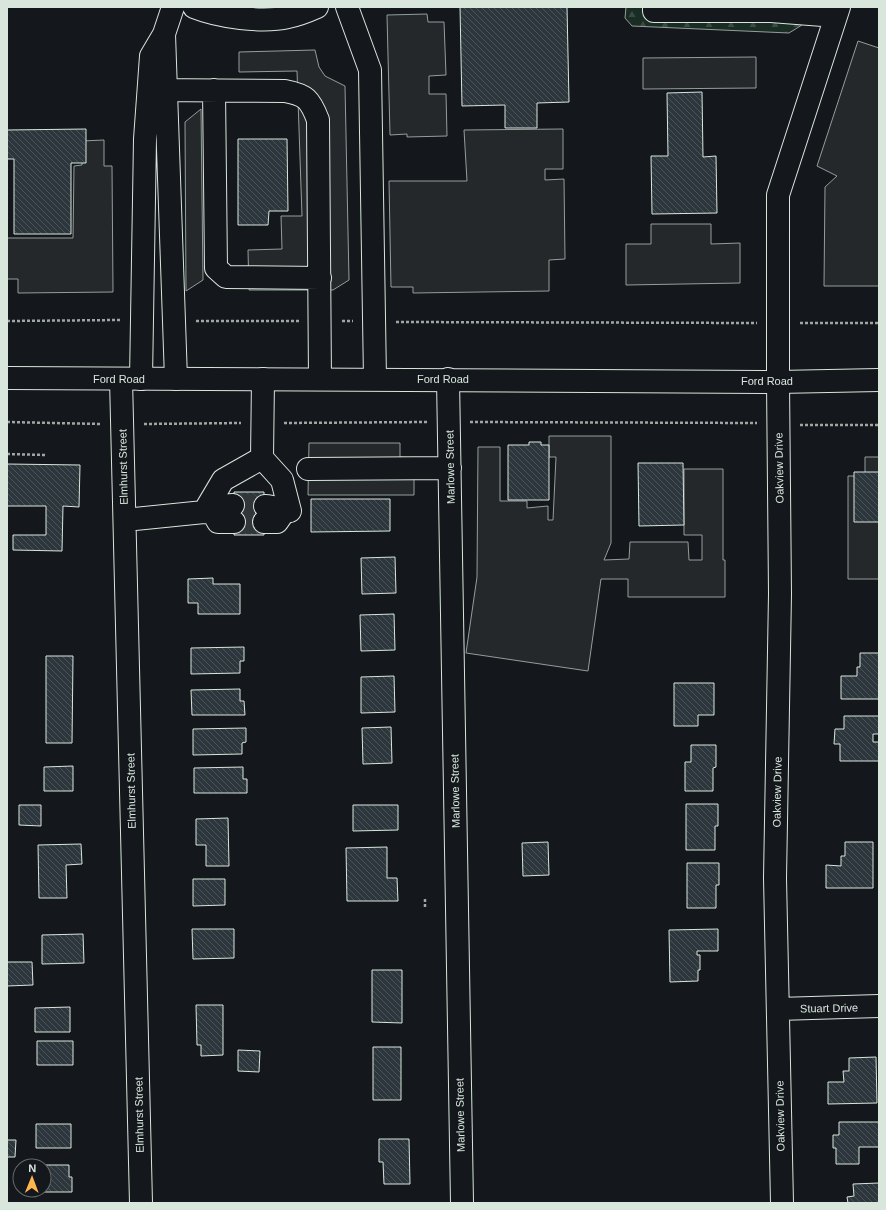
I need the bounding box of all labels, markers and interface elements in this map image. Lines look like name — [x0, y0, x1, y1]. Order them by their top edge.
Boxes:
street label: Ford Road — [93, 373, 145, 385]
street label: Ford Road — [417, 373, 469, 385]
street label: Ford Road — [741, 375, 793, 387]
street label: Elmhurst Street — [116, 429, 130, 505]
street label: Marlowe Street — [443, 430, 457, 504]
street label: Oakview Drive — [772, 432, 786, 504]
street label: Elmhurst Street — [124, 753, 138, 829]
street label: Marlowe Street — [448, 754, 462, 828]
street label: Oakview Drive — [770, 756, 784, 828]
street label: Stuart Drive — [800, 1001, 858, 1015]
street label: Elmhurst Street — [132, 1077, 146, 1153]
street label: Marlowe Street — [453, 1078, 467, 1152]
street label: Oakview Drive — [773, 1080, 787, 1152]
north arrow — [12, 1158, 52, 1198]
text: N — [28, 1162, 36, 1174]

